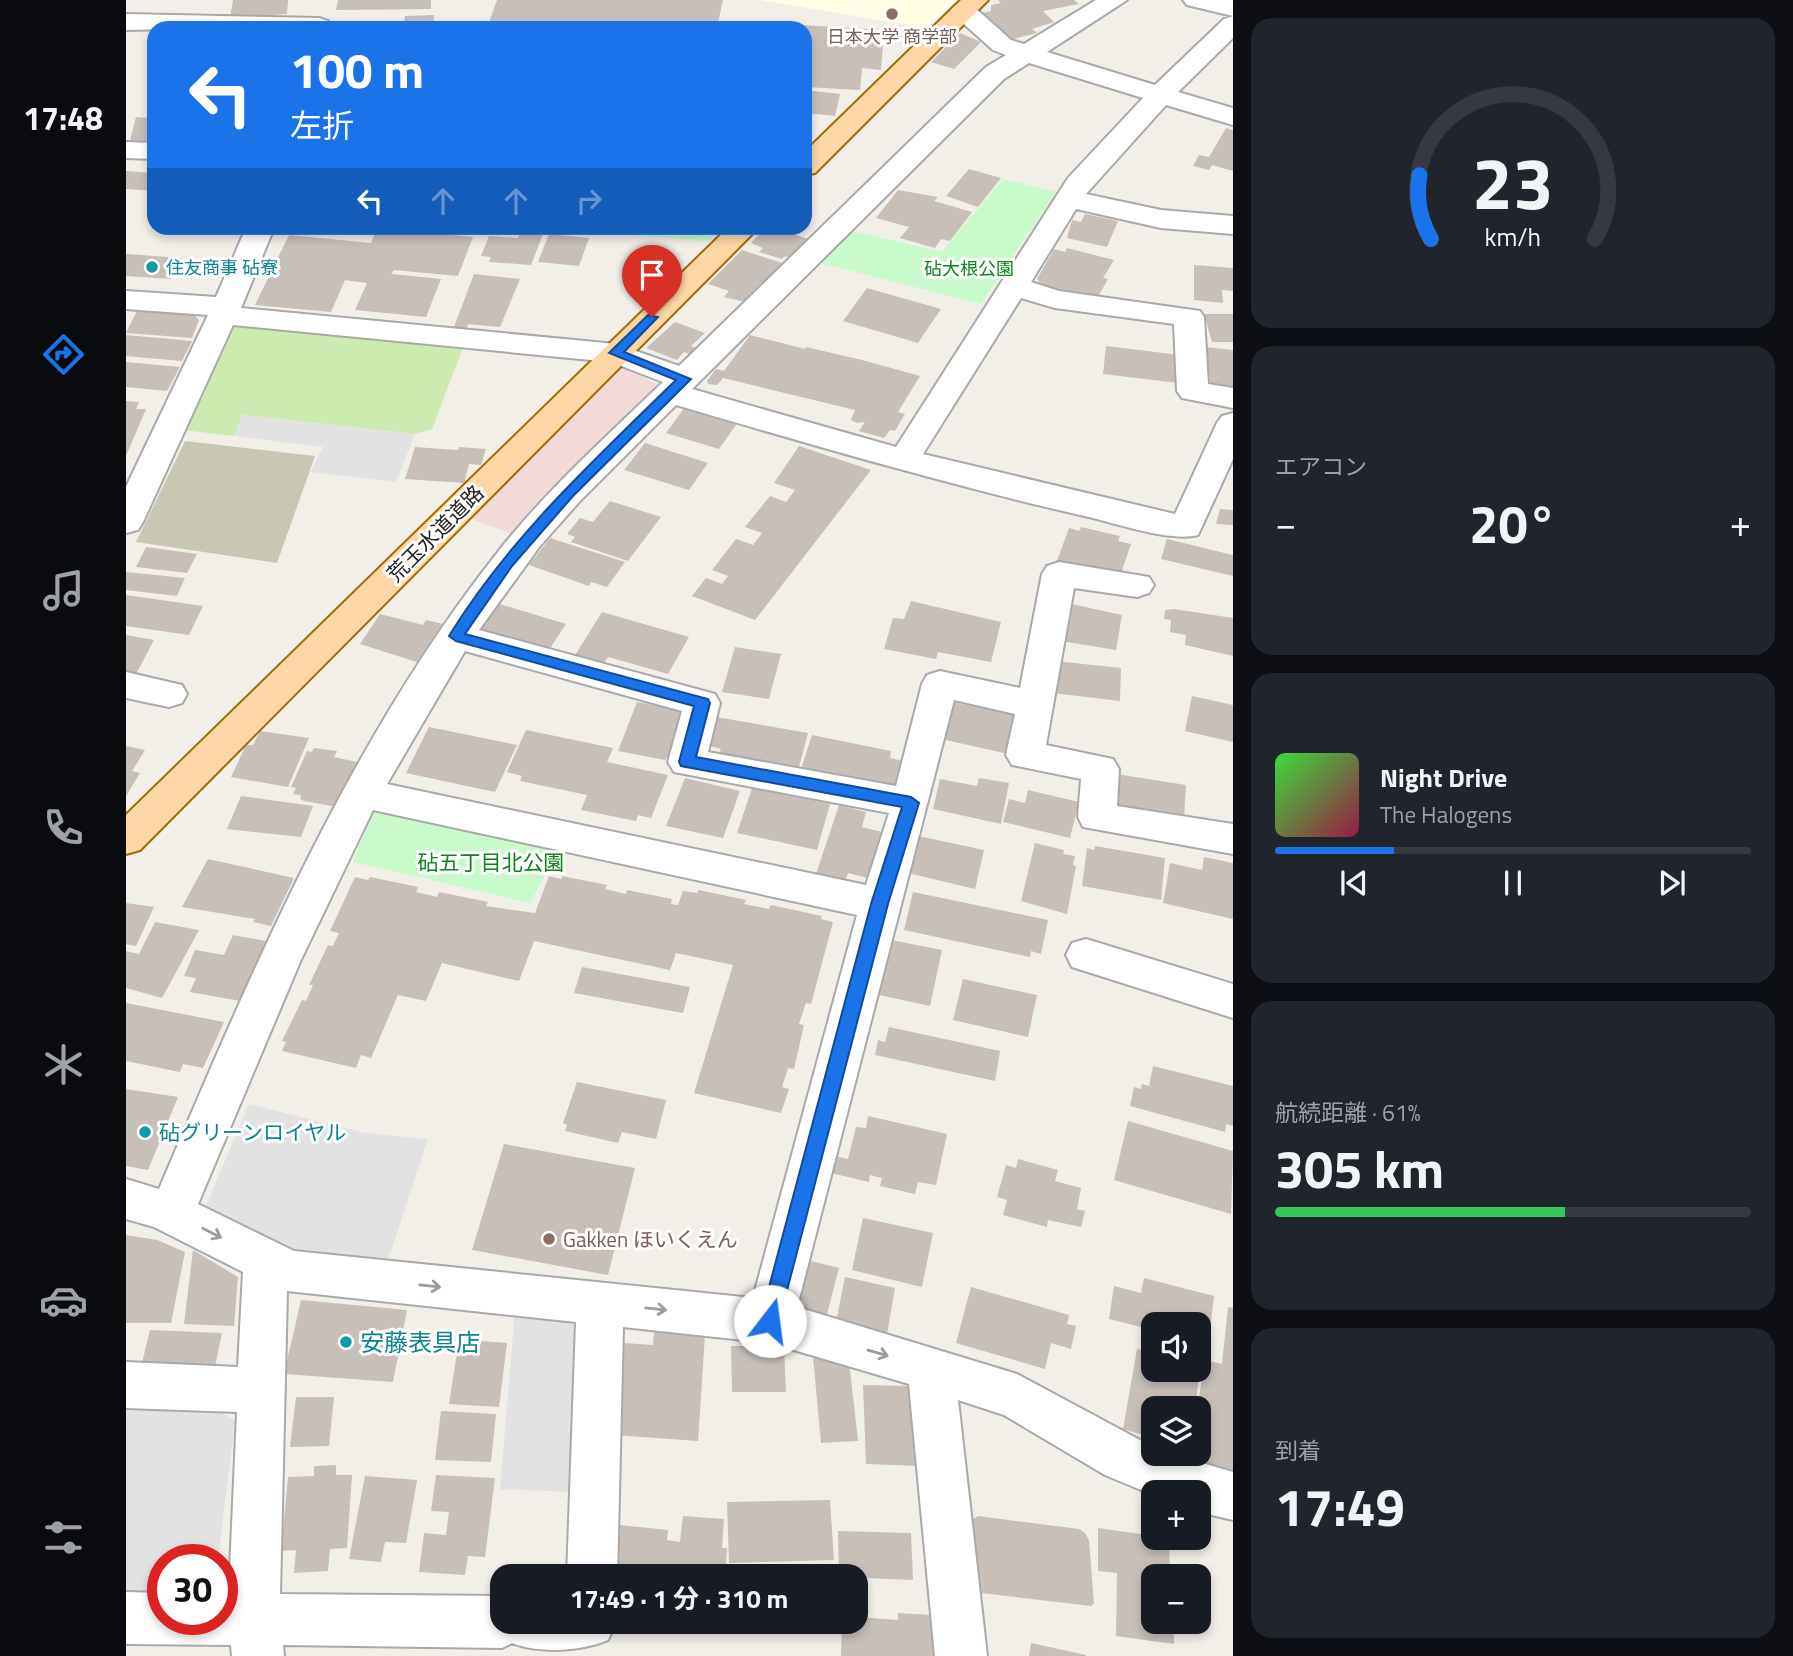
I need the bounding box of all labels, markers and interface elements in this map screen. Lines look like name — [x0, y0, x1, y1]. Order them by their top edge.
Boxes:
marker: 日本大学 商学部 — [884, 6, 900, 22]
place label: 日本大学 商学部 — [827, 23, 957, 50]
text: 100 m — [290, 32, 424, 107]
icon: left — [175, 49, 266, 140]
text: 17:48 — [23, 94, 103, 142]
text: 左折 — [290, 101, 354, 149]
text: 23 — [1472, 127, 1554, 237]
icon: left — [351, 182, 389, 220]
icon: ahead — [424, 182, 462, 220]
icon: ahead — [497, 182, 535, 220]
icon: right — [570, 182, 608, 220]
text: km/h — [1485, 218, 1541, 256]
pin — [622, 245, 682, 317]
place label: 住友商事 砧寮 — [166, 254, 278, 281]
park label: 砧大根公園 — [924, 255, 1014, 282]
icon: arrive — [633, 256, 671, 294]
marker: 住友商事 砧寮 — [144, 259, 160, 275]
icon: directions — [39, 330, 88, 379]
text: エアコン — [1275, 449, 1367, 484]
street label: 荒玉水道道路 — [379, 477, 491, 589]
text: 20° — [1469, 484, 1557, 563]
text: − — [1275, 494, 1296, 552]
text: + — [1730, 494, 1751, 552]
icon: music — [39, 566, 88, 615]
text: Night Drive — [1380, 758, 1507, 797]
text: The Halogens — [1380, 797, 1512, 832]
icon: phone — [39, 803, 88, 852]
park label: 砧五丁目北公園 — [418, 846, 565, 878]
icon: previous — [1335, 864, 1373, 902]
icon: pause — [1494, 864, 1532, 902]
icon: next — [1653, 864, 1691, 902]
icon: climate — [39, 1040, 88, 1089]
text: 航続距離 · 61% — [1275, 1095, 1421, 1130]
place label: 砧グリーンロイヤル — [159, 1116, 346, 1148]
marker: 砧グリーンロイヤル — [137, 1124, 153, 1140]
text: 305 km — [1275, 1129, 1444, 1208]
place label: Gakken ほいくえん — [563, 1223, 738, 1255]
one-way arrow — [201, 1227, 222, 1241]
marker: Gakken ほいくえん — [541, 1231, 557, 1247]
icon: car — [39, 1276, 88, 1325]
one-way arrow — [418, 1279, 441, 1292]
position arrow — [733, 1284, 807, 1358]
one-way arrow — [644, 1303, 667, 1316]
map controls — [1141, 1312, 1211, 1634]
button: sound — [1141, 1312, 1211, 1382]
place label: 安藤表具店 — [360, 1324, 480, 1360]
marker: 安藤表具店 — [338, 1334, 354, 1350]
one-way arrow — [867, 1347, 889, 1360]
button: layers — [1141, 1396, 1211, 1466]
text: 到着 — [1275, 1433, 1321, 1468]
text: 17:49 — [1275, 1467, 1405, 1546]
button: + — [1141, 1480, 1211, 1550]
icon: filters — [39, 1513, 88, 1562]
speed limit sign: 30 — [147, 1544, 238, 1635]
button: − — [1141, 1564, 1211, 1634]
text: 17:49 · 1 分 · 310 m — [570, 1579, 788, 1618]

